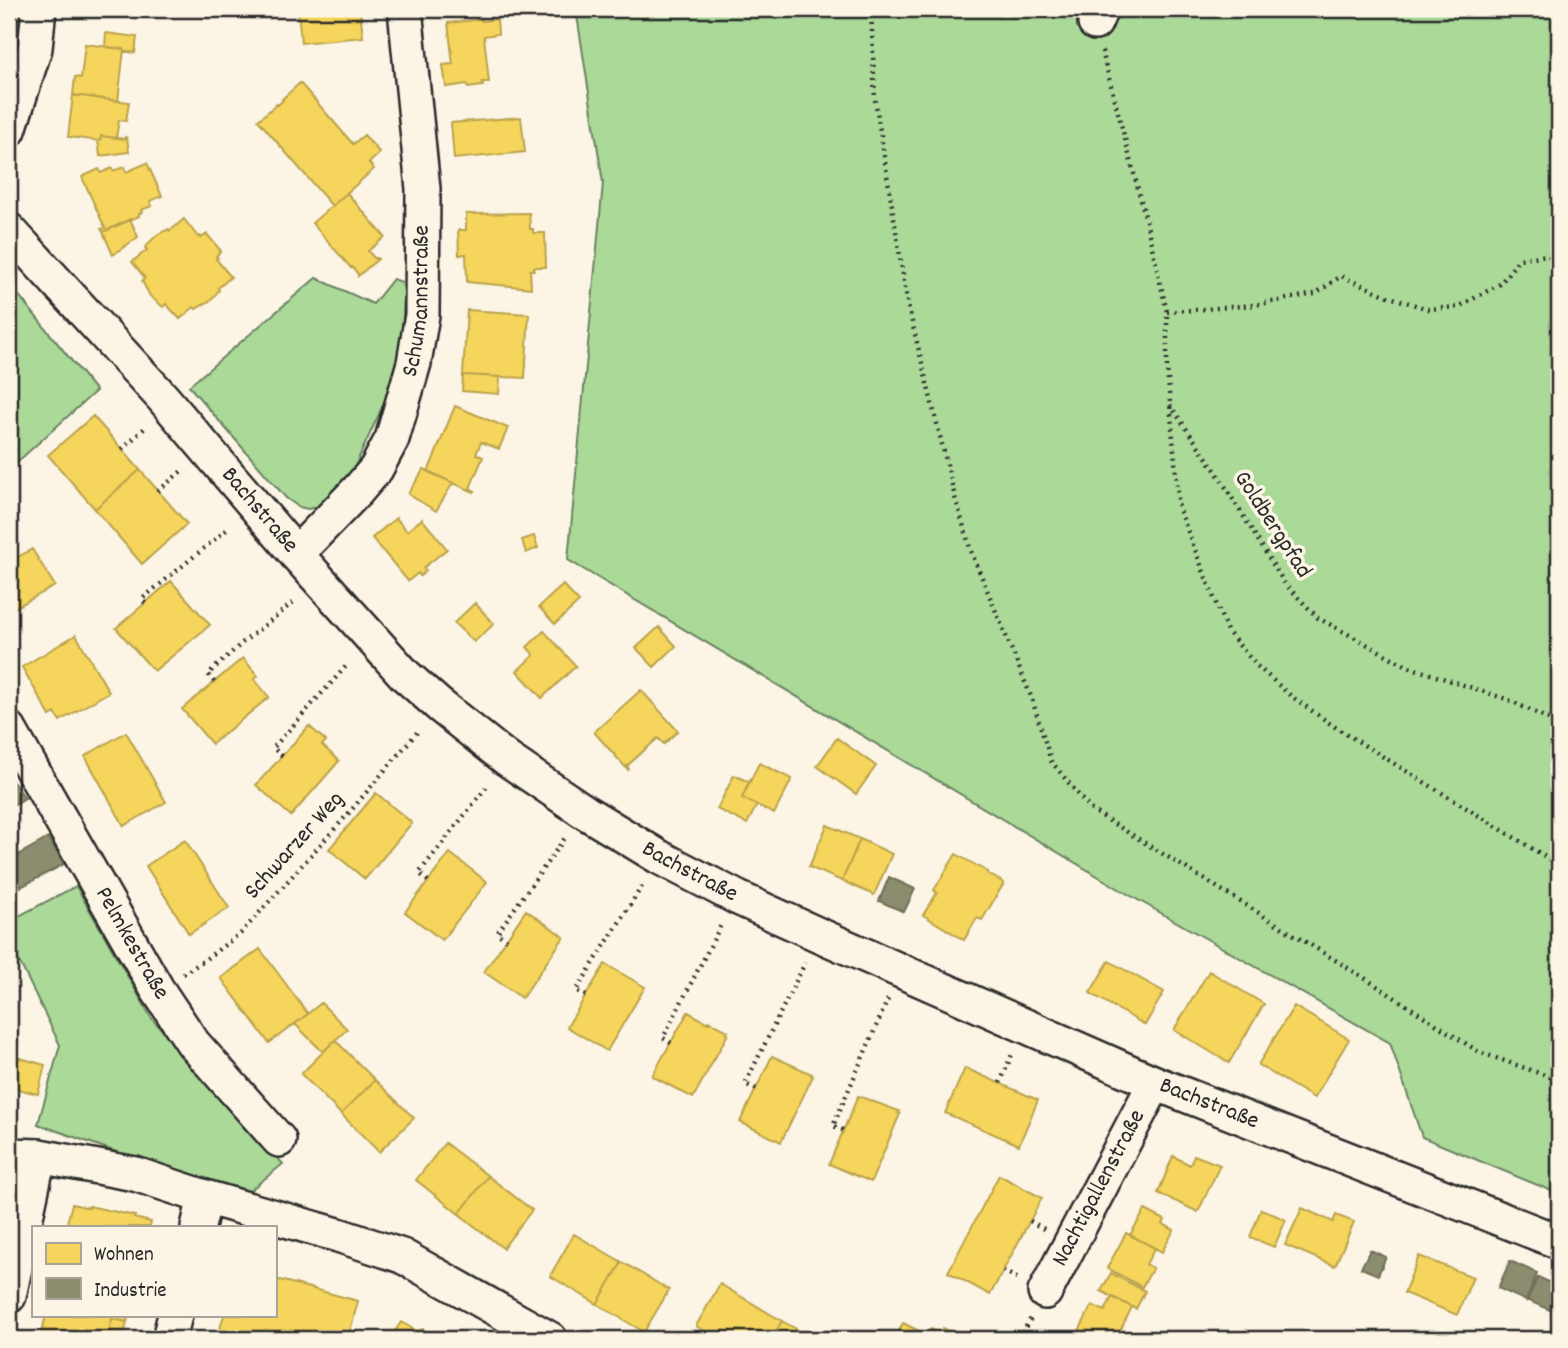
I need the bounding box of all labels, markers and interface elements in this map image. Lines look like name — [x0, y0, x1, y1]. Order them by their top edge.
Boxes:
street label: Schumannstraße — [394, 225, 440, 381]
street label: Bachstraße — [212, 460, 306, 561]
street label: Goldbergpfad — [1224, 465, 1320, 585]
street label: Schwarzer Weg — [237, 784, 353, 908]
street label: Bachstraße — [635, 833, 743, 912]
street label: Pelmkestraße — [85, 881, 177, 1007]
street label: Bachstraße — [1154, 1069, 1264, 1139]
street label: Nachtigallenstraße — [1044, 1104, 1155, 1273]
legend — [32, 1226, 276, 1316]
text: Wohnen — [94, 1241, 154, 1271]
text: Industrie — [94, 1277, 167, 1307]

